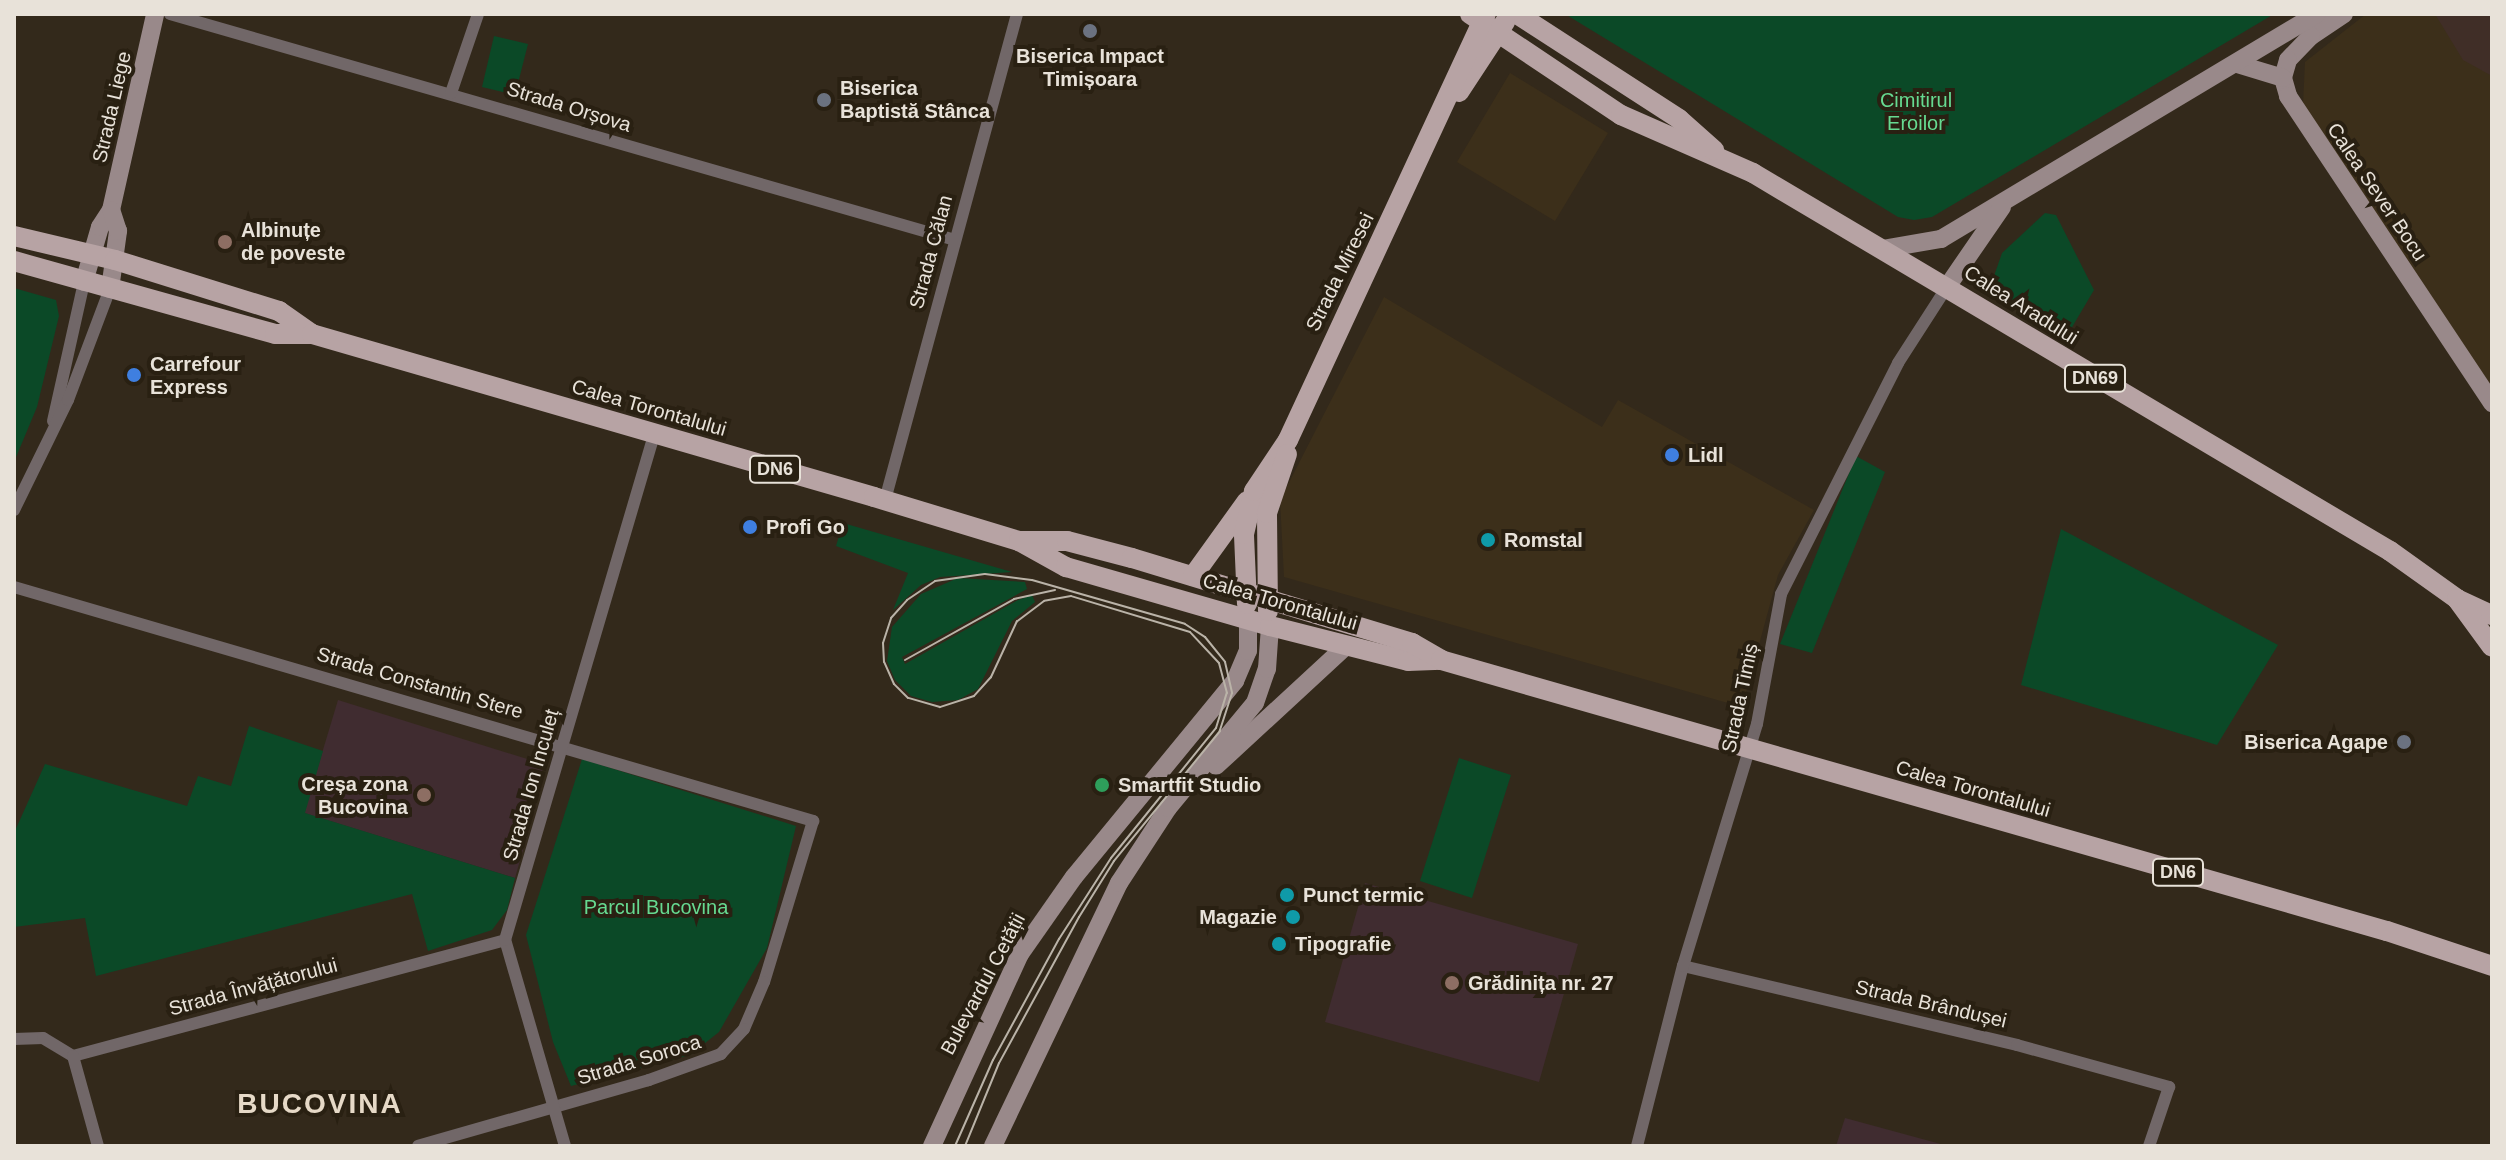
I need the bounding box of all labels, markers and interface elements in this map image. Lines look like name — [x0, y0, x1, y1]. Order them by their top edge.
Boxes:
marker: Biserica Impact Timișoara — [1081, 22, 1099, 40]
place label: Biserica Impact Timișoara — [1016, 44, 1164, 91]
street label: Strada Liege — [88, 49, 136, 165]
place label: Biserica Baptistă Stânca — [840, 76, 990, 123]
street label: Strada Orșova — [504, 77, 634, 137]
park label: Cimitirul Eroilor — [1880, 89, 1952, 136]
marker: Biserica Baptistă Stânca — [815, 91, 833, 109]
street label: Calea Sever Bocu — [2322, 118, 2432, 266]
street label: Strada Călan — [904, 193, 958, 311]
street label: Strada Miresei — [1301, 209, 1379, 335]
place label: Albinuțe de poveste — [241, 218, 345, 265]
marker: Albinuțe de poveste — [216, 233, 234, 251]
street label: Calea Aradului — [1959, 260, 2083, 350]
place label: Carrefour Express — [150, 352, 241, 399]
road number: DN69 — [2063, 364, 2127, 392]
marker: Carrefour Express — [125, 366, 143, 384]
street label: Calea Torontalului — [569, 374, 729, 442]
place label: Lidl — [1688, 443, 1724, 467]
marker: Lidl — [1663, 446, 1681, 464]
road number: DN6 — [747, 455, 803, 483]
place label: Profi Go — [766, 515, 845, 539]
marker: Profi Go — [741, 518, 759, 536]
place label: Romstal — [1504, 528, 1583, 552]
marker: Romstal — [1479, 531, 1497, 549]
street label: Calea Torontalului — [1200, 568, 1360, 636]
street label: Strada Timiș — [1717, 641, 1763, 755]
street label: Strada Constantin Stere — [314, 642, 526, 724]
street label: Strada Ion Inculeț — [498, 706, 564, 864]
place label: Biserica Agape — [2243, 730, 2388, 754]
marker: Biserica Agape — [2395, 733, 2413, 751]
street label: Calea Torontalului — [1893, 755, 2053, 823]
place label: Creșa zona Bucovina — [301, 772, 408, 819]
place label: Smartfit Studio — [1118, 773, 1261, 797]
marker: Smartfit Studio — [1093, 776, 1111, 794]
marker: Creșa zona Bucovina — [415, 786, 433, 804]
road number: DN6 — [2150, 858, 2206, 886]
place label: Punct termic — [1303, 883, 1424, 907]
marker: Punct termic — [1278, 886, 1296, 904]
park label: Parcul Bucovina — [584, 895, 728, 919]
place label: Magazie — [1199, 905, 1277, 929]
marker: Magazie — [1284, 908, 1302, 926]
street label: Bulevardul Cetății — [936, 909, 1030, 1059]
place label: Tipografie — [1295, 932, 1391, 956]
marker: Tipografie — [1270, 935, 1288, 953]
street label: Strada Învățătorului — [166, 953, 340, 1021]
place label: Grădinița nr. 27 — [1468, 971, 1614, 995]
marker: Grădinița nr. 27 — [1443, 974, 1461, 992]
street label: Strada Brândușei — [1853, 975, 2009, 1033]
street label: Strada Soroca — [574, 1030, 704, 1090]
district label: BUCOVINA — [237, 1087, 403, 1121]

